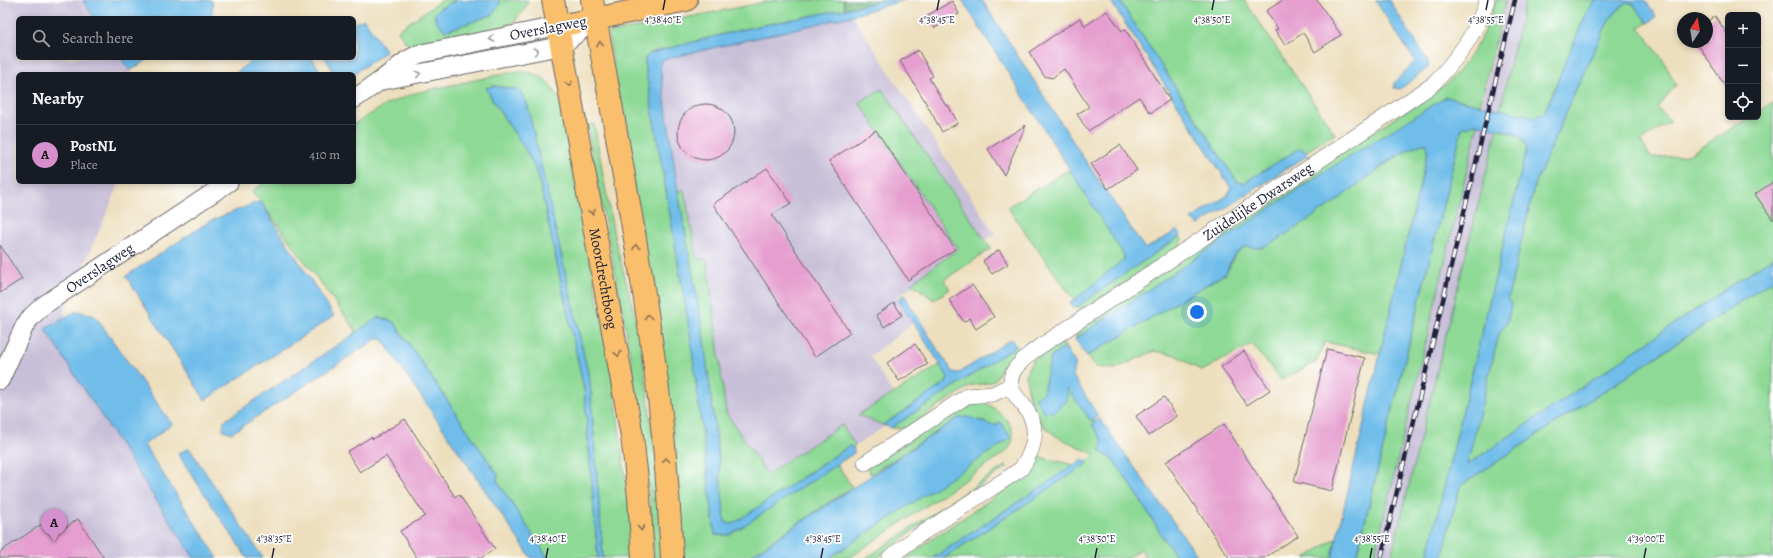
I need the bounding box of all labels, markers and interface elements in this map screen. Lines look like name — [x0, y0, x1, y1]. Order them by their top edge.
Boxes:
street label: Overslagweg — [508, 11, 589, 45]
north arrow — [1677, 12, 1713, 48]
map controls — [1725, 12, 1761, 120]
button: + — [1725, 12, 1761, 48]
text: 4°38'40"E — [644, 13, 682, 26]
text: 4°38'45"E — [919, 13, 955, 26]
text: 4°38'50"E — [1194, 13, 1231, 26]
text: 4°38'55"E — [1468, 13, 1504, 26]
search box — [16, 16, 356, 60]
icon: search — [30, 27, 52, 49]
text: Search here — [62, 28, 133, 48]
one-way arrow — [489, 35, 495, 43]
one-way arrow — [596, 41, 605, 48]
one-way arrow — [533, 47, 539, 55]
button: − — [1725, 48, 1761, 84]
one-way arrow — [415, 70, 421, 79]
one-way arrow — [564, 81, 572, 87]
button: locate — [1725, 84, 1761, 120]
text: Nearby — [32, 87, 83, 110]
text: PostNL — [70, 136, 116, 156]
text: A — [41, 146, 49, 163]
text: 410 m — [309, 146, 340, 163]
text: Place — [70, 156, 98, 173]
street label: Zuidelijke Dwarsweg — [1199, 157, 1317, 245]
one-way arrow — [588, 209, 596, 215]
street label: Moordrechtboog — [584, 226, 623, 331]
street label: Overslagweg — [62, 238, 138, 298]
one-way arrow — [632, 244, 641, 250]
your location — [1187, 302, 1207, 322]
one-way arrow — [644, 314, 653, 320]
one-way arrow — [614, 350, 622, 357]
one-way arrow — [661, 457, 670, 463]
pin: A — [41, 509, 67, 542]
one-way arrow — [637, 525, 646, 531]
text: 4°38'35"E — [256, 532, 292, 545]
text: 4°38'40"E — [529, 532, 567, 545]
text: 4°38'45"E — [805, 532, 841, 545]
text: 4°38'50"E — [1079, 532, 1116, 545]
text: 4°38'55"E — [1354, 532, 1390, 545]
text: 4°39'00"E — [1627, 532, 1665, 545]

